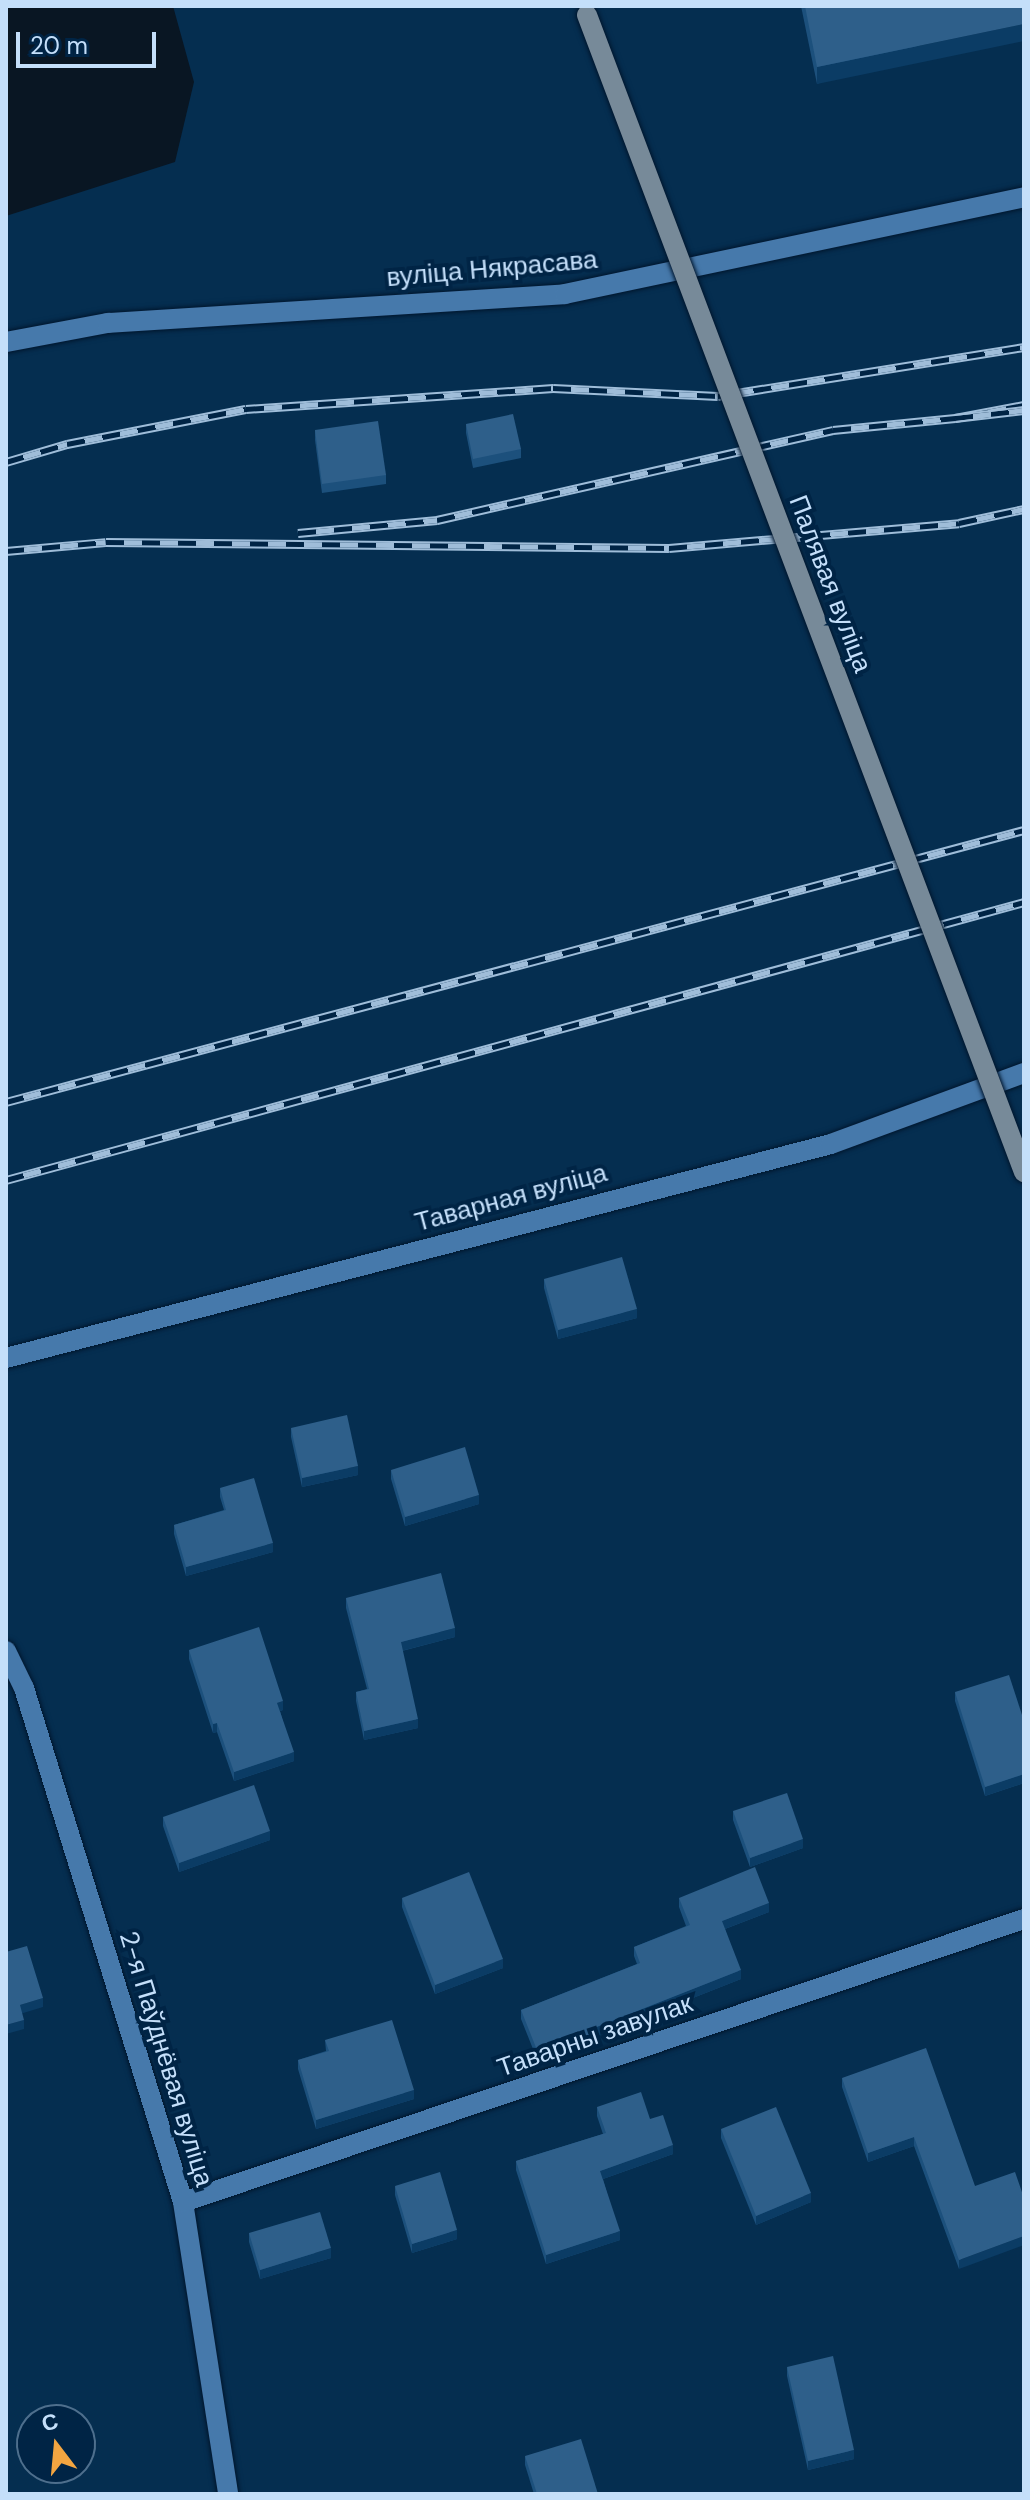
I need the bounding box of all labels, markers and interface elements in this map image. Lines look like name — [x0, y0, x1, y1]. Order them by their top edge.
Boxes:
scale bar — [20, 16, 160, 66]
text: 20 m — [30, 30, 88, 61]
street label: вуліца Някрасава — [385, 244, 599, 294]
street label: Палявая вуліца — [782, 491, 878, 677]
street label: Таварная вуліца — [412, 1157, 610, 1239]
street label: 2-я Паўднёвая вуліца — [112, 1928, 220, 2190]
street label: Таварны завулак — [493, 1988, 697, 2084]
north arrow — [16, 2404, 96, 2484]
text: С — [38, 2406, 61, 2439]

